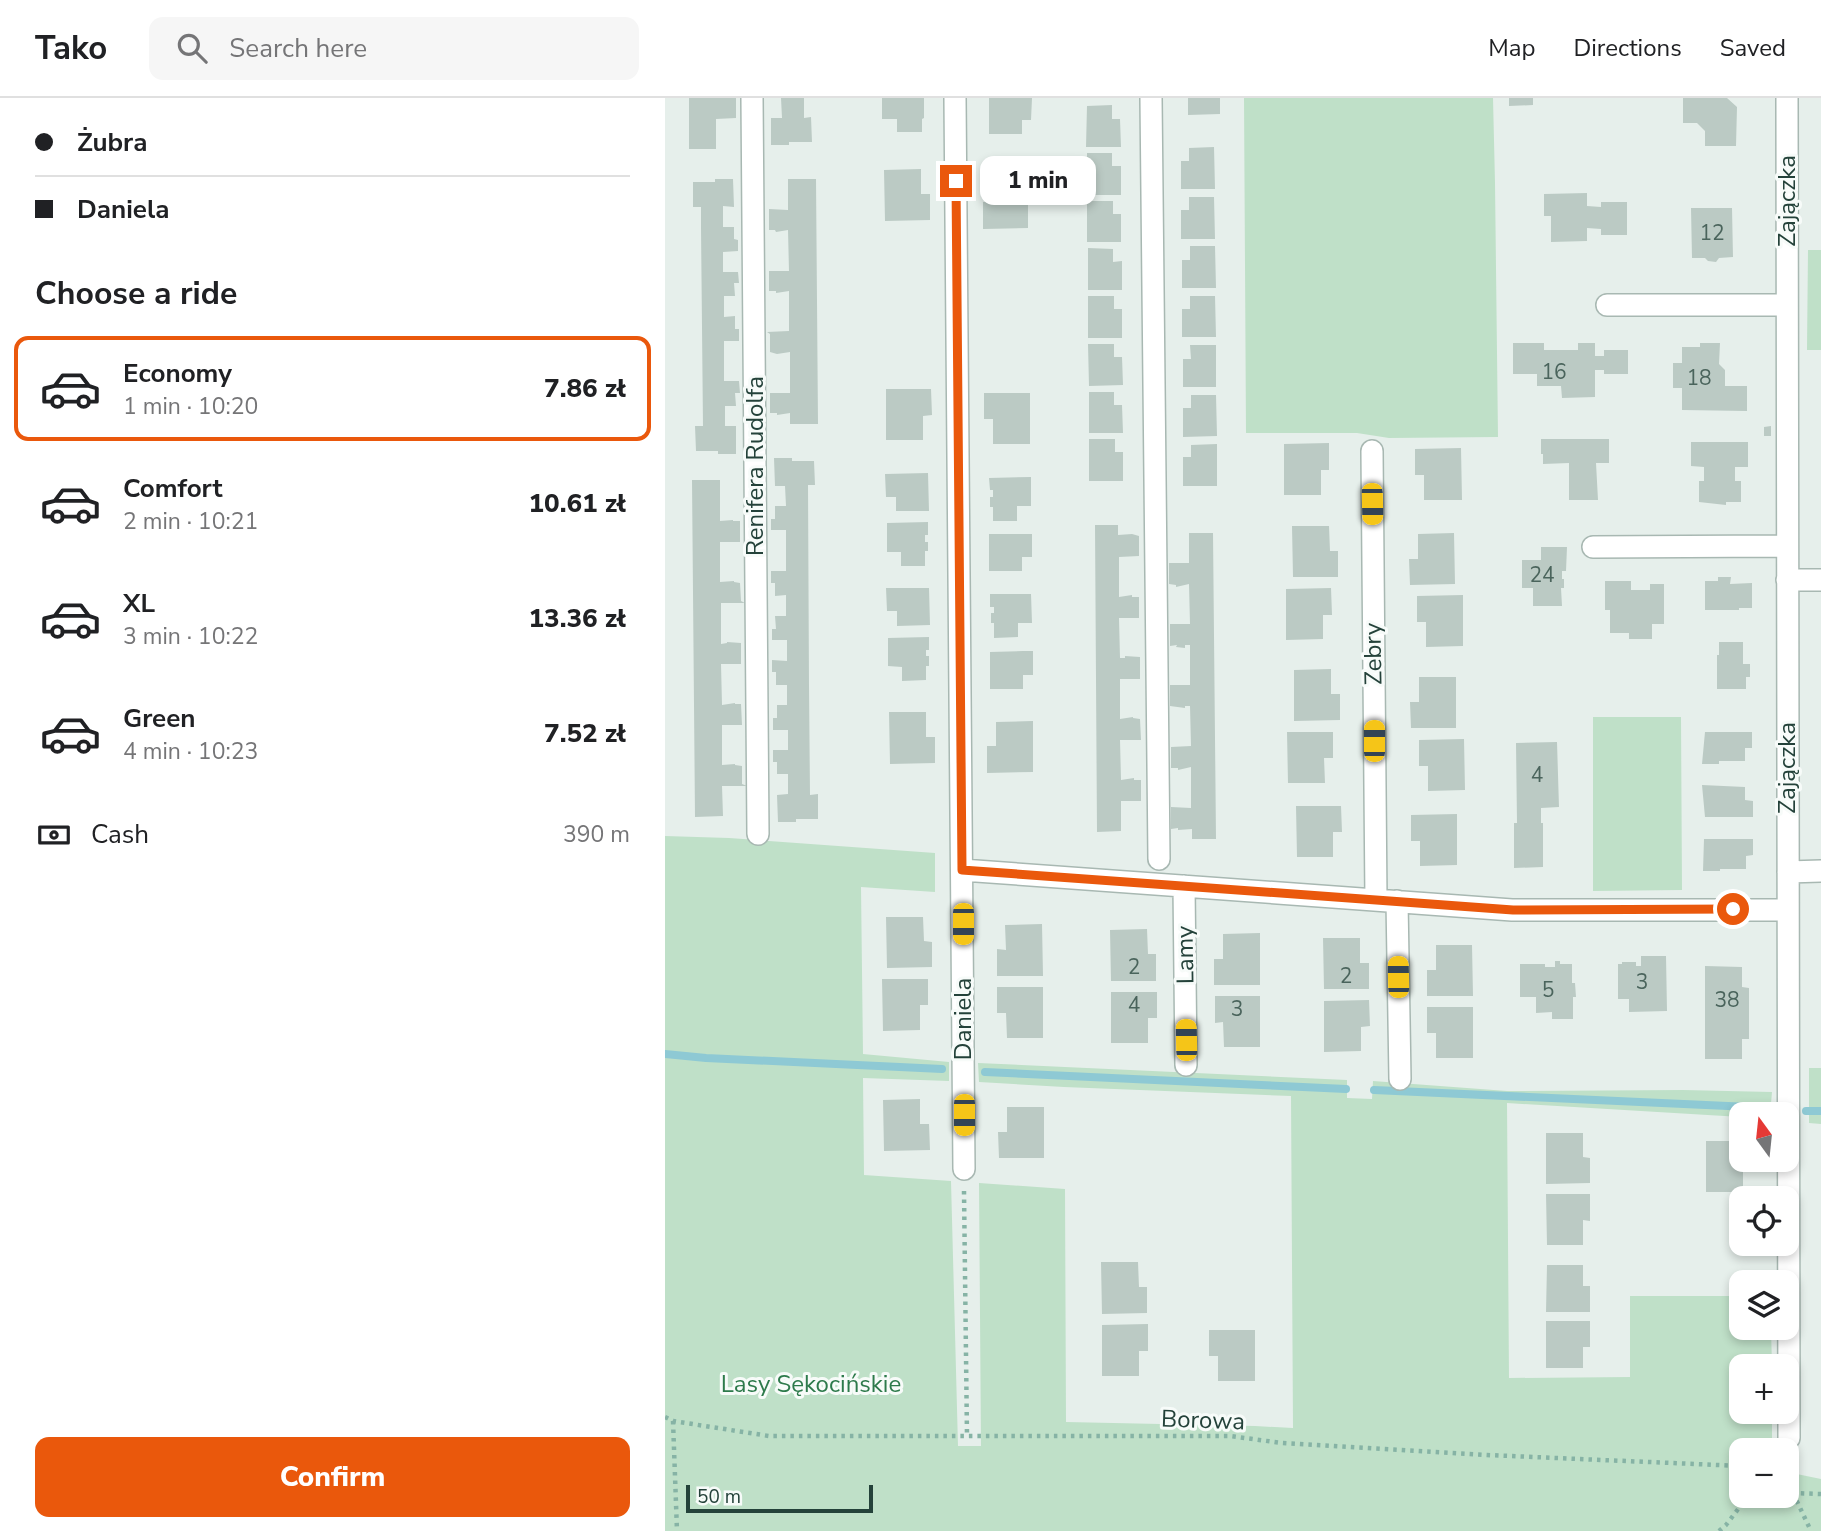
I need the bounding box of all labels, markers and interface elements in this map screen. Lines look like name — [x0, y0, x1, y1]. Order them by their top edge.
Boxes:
search box — [149, 17, 639, 80]
text: Tako — [35, 26, 107, 71]
icon: search — [173, 29, 211, 67]
text: Search here — [229, 31, 367, 66]
text: Map — [1488, 32, 1535, 64]
text: Directions — [1573, 32, 1682, 64]
text: Saved — [1720, 32, 1786, 64]
text: Żubra — [77, 125, 147, 160]
street label: Zajączka — [1771, 155, 1803, 247]
callout: 1 min — [981, 156, 1096, 206]
route end — [940, 165, 972, 197]
text: 1 min — [1008, 165, 1068, 196]
text: Daniela — [77, 192, 169, 227]
house number: 12 — [1699, 219, 1725, 247]
text: Choose a ride — [35, 272, 237, 315]
text: Economy — [123, 356, 232, 391]
icon: car — [39, 357, 102, 420]
house number: 16 — [1541, 358, 1567, 386]
house number: 18 — [1686, 364, 1712, 392]
text: 7.86 zł — [544, 371, 626, 406]
street label: Renifera Rudolfa — [739, 376, 771, 556]
text: 1 min · 10:20 — [123, 391, 258, 422]
text: Comfort — [123, 471, 223, 506]
icon: car — [39, 472, 102, 535]
car — [1362, 483, 1383, 525]
text: 10.61 zł — [528, 486, 626, 521]
text: 2 min · 10:21 — [123, 506, 258, 537]
house number: 24 — [1529, 561, 1555, 589]
text: XL — [123, 586, 155, 621]
icon: car — [39, 587, 102, 650]
text: 13.36 zł — [528, 601, 626, 636]
text: 3 min · 10:22 — [123, 621, 258, 652]
street label: Zebry — [1356, 622, 1390, 685]
text: Green — [123, 701, 196, 736]
icon: car — [39, 702, 102, 765]
text: 7.52 zł — [544, 716, 626, 751]
car — [1364, 720, 1385, 762]
street label: Zajączka — [1771, 722, 1803, 814]
text: 4 min · 10:23 — [123, 736, 258, 767]
house number: 4 — [1531, 761, 1543, 789]
icon: cash — [35, 816, 73, 854]
text: Cash — [91, 817, 149, 852]
text: 390 m — [563, 819, 630, 850]
route start — [1717, 893, 1749, 925]
car — [953, 903, 974, 945]
street label: Lamy — [1168, 925, 1202, 985]
house number: 2 — [1128, 953, 1140, 981]
car — [1388, 956, 1409, 998]
house number: 2 — [1340, 962, 1352, 990]
house number: 3 — [1636, 968, 1648, 996]
house number: 5 — [1542, 976, 1554, 1004]
street label: Daniela — [947, 978, 979, 1060]
house number: 38 — [1714, 986, 1740, 1014]
house number: 4 — [1128, 991, 1140, 1019]
house number: 3 — [1231, 995, 1243, 1023]
car — [1176, 1019, 1197, 1061]
car — [954, 1094, 975, 1136]
north arrow — [1729, 1102, 1799, 1172]
map controls — [1729, 1102, 1799, 1508]
button: locate — [1729, 1186, 1799, 1256]
button: layers — [1729, 1270, 1799, 1340]
button: + — [1729, 1354, 1799, 1424]
park label: Lasy Sękocińskie — [721, 1368, 901, 1400]
street label: Borowa — [1161, 1403, 1245, 1437]
button: Confirm — [35, 1437, 630, 1517]
button: − — [1729, 1438, 1799, 1508]
scale bar — [686, 1482, 873, 1514]
text: 50 m — [697, 1484, 741, 1510]

